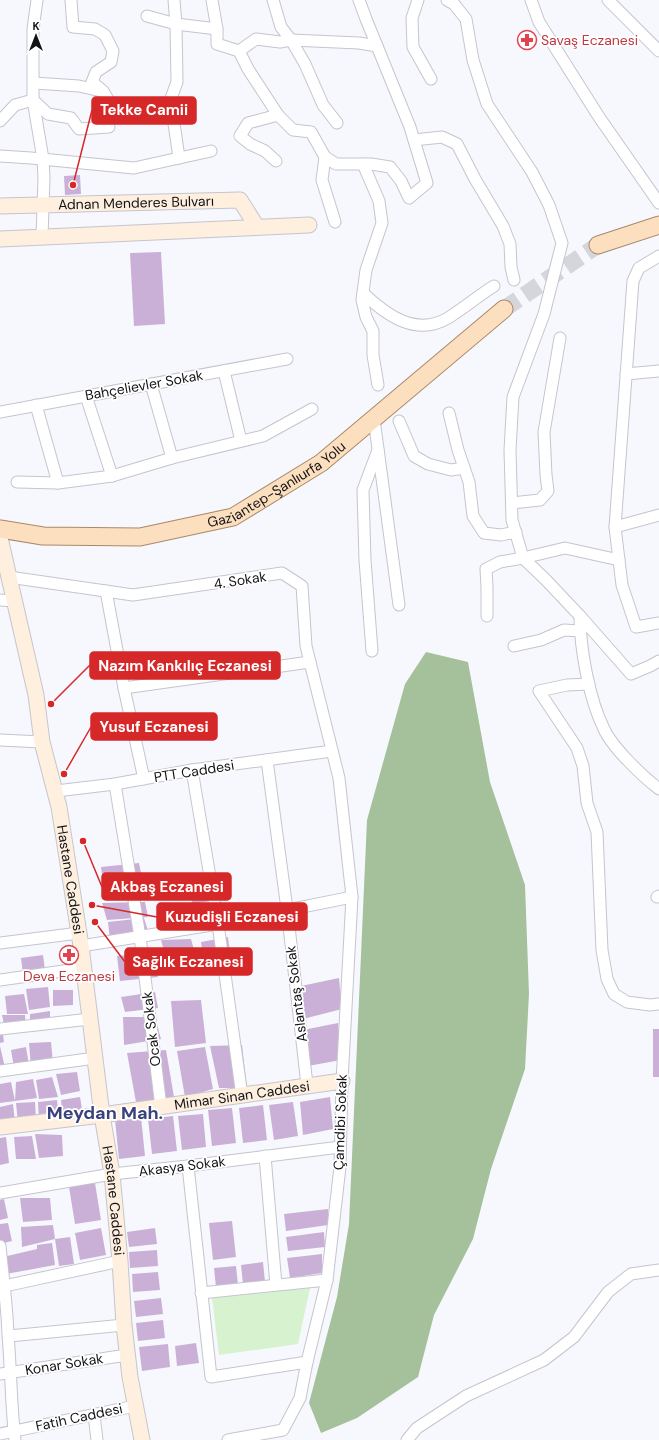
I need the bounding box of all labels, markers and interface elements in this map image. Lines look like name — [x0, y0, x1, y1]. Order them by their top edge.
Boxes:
north arrow — [16, 16, 56, 56]
text: K — [32, 19, 40, 33]
pharmacy icon: Savaş Eczanesi — [516, 29, 538, 51]
place label: Savaş Eczanesi — [541, 31, 638, 49]
callout: Tekke Camii — [92, 97, 196, 124]
text: Tekke Camii — [100, 100, 188, 120]
street label: Adnan Menderes Bulvarı — [58, 192, 214, 214]
street label: Bahçelievler Sokak — [84, 366, 204, 404]
street label: Gaziantep-Şanlıurfa Yolu — [206, 437, 349, 531]
street label: 4. Sokak — [212, 567, 268, 593]
callout: Nazım Kankılıç Eczanesi — [90, 652, 280, 679]
text: Nazım Kankılıç Eczanesi — [98, 656, 272, 676]
callout: Yusuf Eczanesi — [91, 713, 217, 740]
text: Yusuf Eczanesi — [99, 717, 209, 737]
street label: PTT Caddesi — [153, 756, 235, 786]
street label: Hastane Caddesi — [53, 824, 88, 935]
callout: Akbaş Eczanesi — [102, 873, 231, 900]
text: Akbaş Eczanesi — [110, 877, 224, 897]
callout: Kuzudişli Eczanesi — [157, 903, 307, 930]
text: Kuzudişli Eczanesi — [165, 907, 299, 927]
pharmacy icon: Deva Eczanesi — [58, 944, 80, 966]
street label: Aslantaş Sokak — [281, 945, 311, 1043]
callout: Sağlık Eczanesi — [125, 948, 252, 975]
text: Sağlık Eczanesi — [132, 952, 244, 972]
place label: Deva Eczanesi — [23, 967, 115, 985]
street label: Ocak Sokak — [137, 991, 165, 1067]
street label: Çamdibi Sokak — [329, 1074, 351, 1170]
street label: Mimar Sinan Caddesi — [173, 1077, 311, 1114]
district label: Meydan Mah. — [47, 1101, 163, 1125]
street label: Hastane Caddesi — [98, 1144, 128, 1256]
street label: Akasya Sokak — [138, 1152, 226, 1180]
street label: Konar Sokak — [24, 1349, 104, 1379]
street label: Fatih Caddesi — [34, 1399, 124, 1435]

